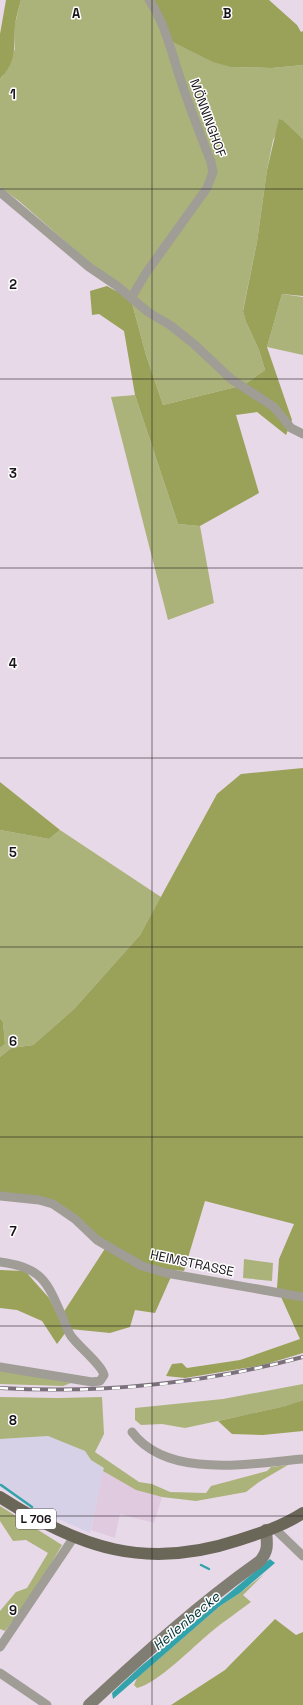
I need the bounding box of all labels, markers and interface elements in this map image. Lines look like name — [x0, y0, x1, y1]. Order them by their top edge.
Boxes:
text: A — [72, 5, 81, 22]
text: B — [223, 5, 232, 22]
street label: MÖNNINGHOF — [186, 77, 230, 159]
text: 1 — [10, 86, 16, 103]
text: 2 — [9, 276, 17, 293]
text: 3 — [9, 465, 17, 482]
text: 4 — [9, 655, 17, 672]
text: 5 — [9, 844, 17, 861]
text: 6 — [9, 1033, 17, 1050]
text: 7 — [9, 1223, 17, 1240]
street label: HEIMSTRASSE — [149, 1246, 235, 1280]
text: 8 — [9, 1412, 17, 1429]
road number: L 706 — [16, 1509, 56, 1529]
water label: Heilenbecke — [149, 1587, 224, 1654]
text: 9 — [9, 1602, 17, 1619]

